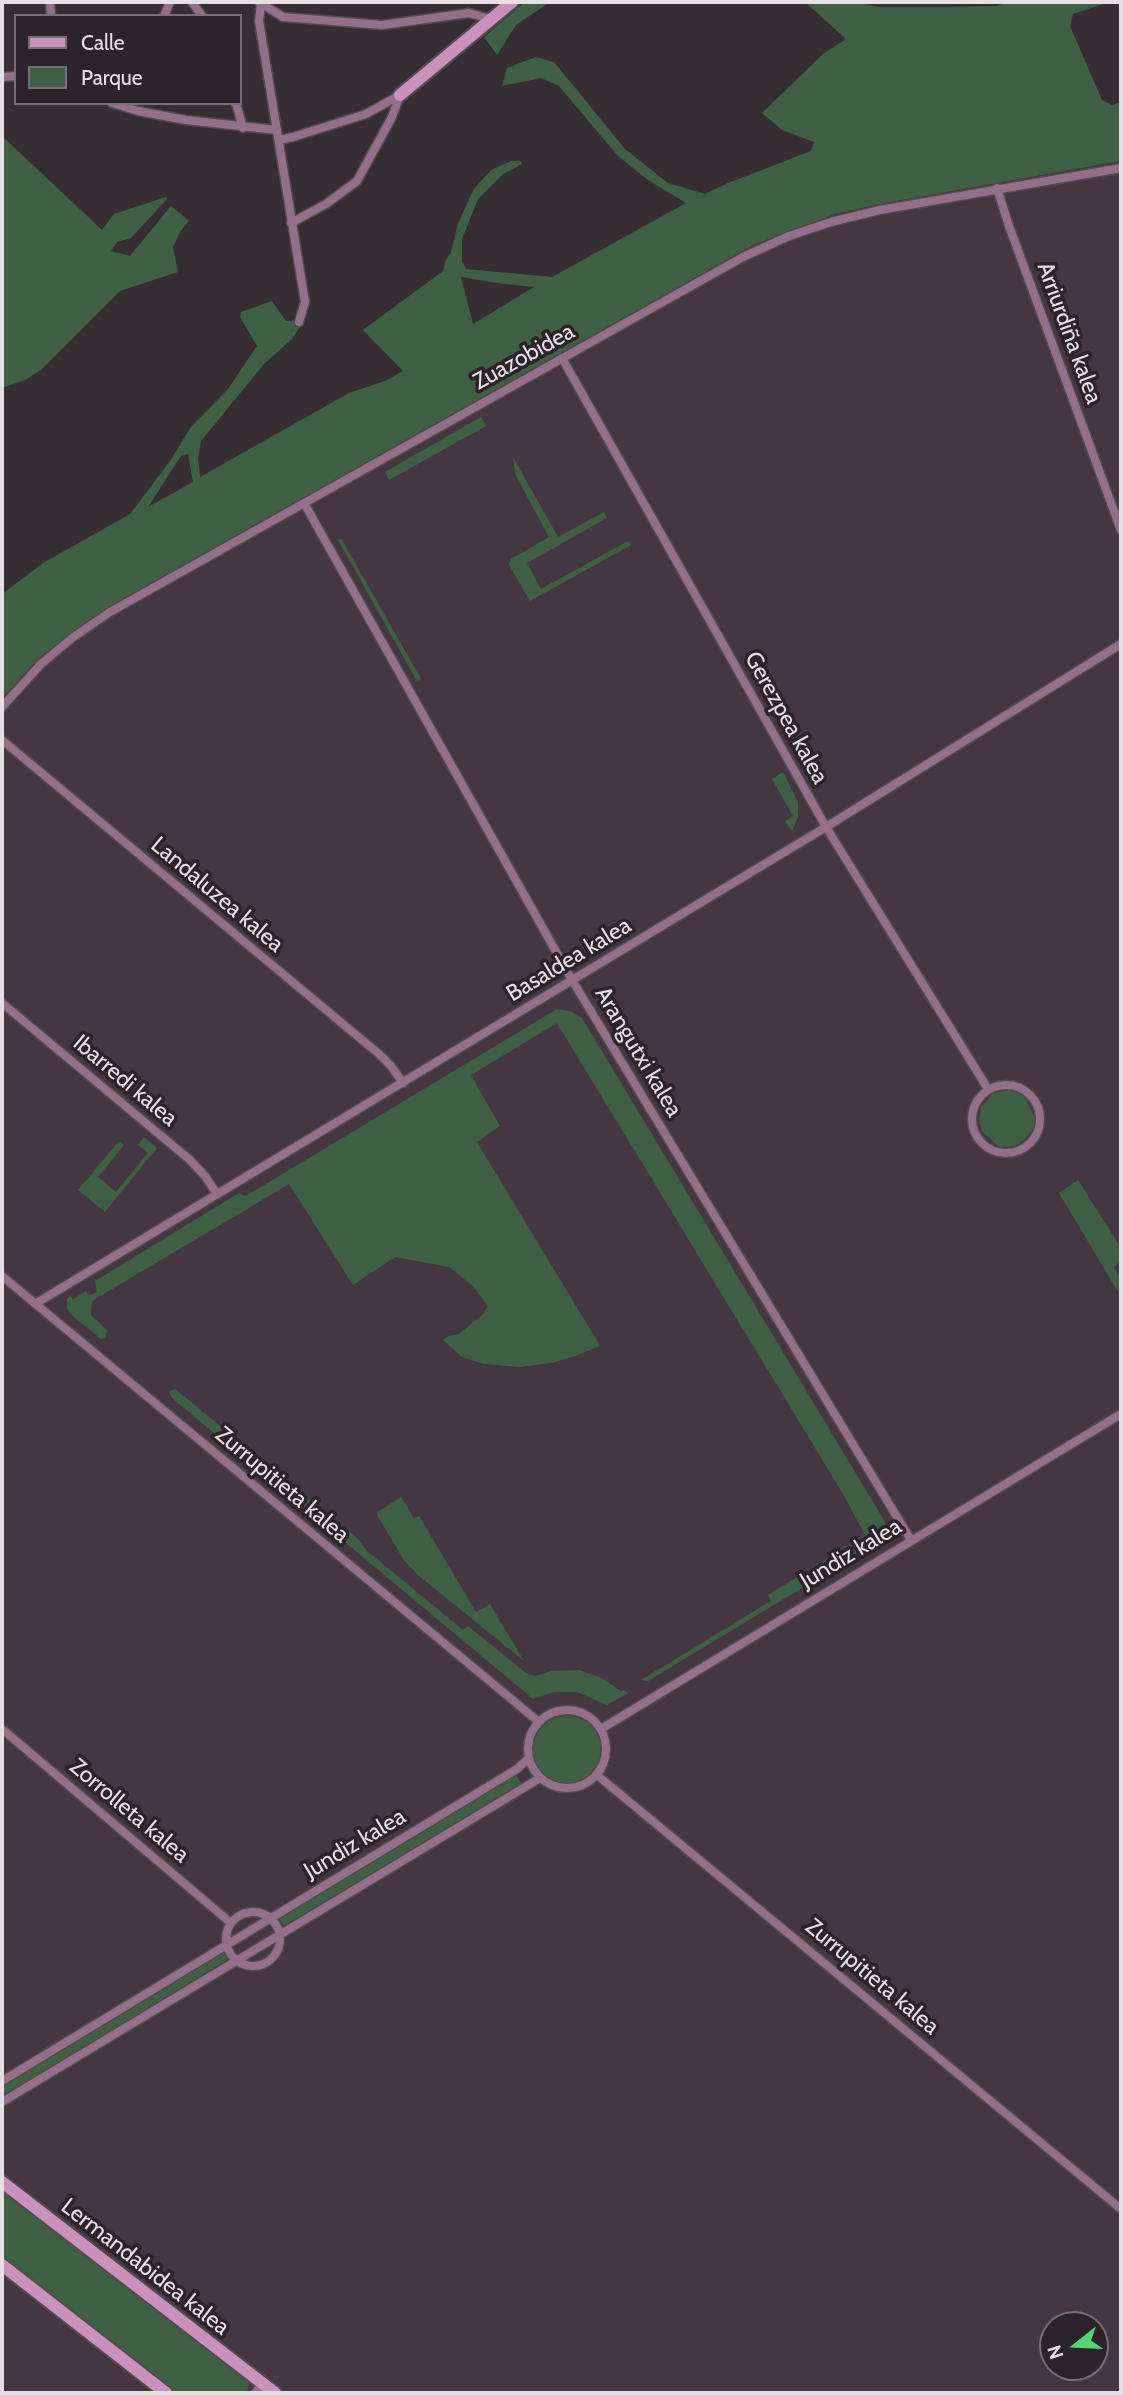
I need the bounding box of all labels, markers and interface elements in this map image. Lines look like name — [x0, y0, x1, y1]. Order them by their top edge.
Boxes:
legend — [14, 14, 242, 105]
text: Calle — [81, 30, 125, 55]
text: Parque — [81, 65, 143, 90]
street label: Arriurdiña kalea — [1031, 258, 1107, 408]
street label: Zuazobidea — [469, 318, 579, 396]
street label: Gerezpea kalea — [738, 647, 834, 789]
street label: Landaluzea kalea — [145, 832, 289, 958]
street label: Basaldea kalea — [502, 912, 636, 1008]
street label: Arangutxi kalea — [588, 982, 688, 1122]
street label: Ibarredi kalea — [67, 1029, 183, 1133]
street label: Zurrupitieta kalea — [210, 1421, 354, 1549]
street label: Jundiz kalea — [795, 1513, 907, 1595]
street label: Zorrolleta kalea — [64, 1753, 194, 1869]
street label: Jundiz kalea — [299, 1803, 411, 1885]
street label: Zurrupitieta kalea — [800, 1913, 944, 2041]
street label: Lermandabidea kalea — [55, 2193, 235, 2341]
north arrow — [1039, 2311, 1109, 2381]
text: N — [1042, 2342, 1068, 2362]

